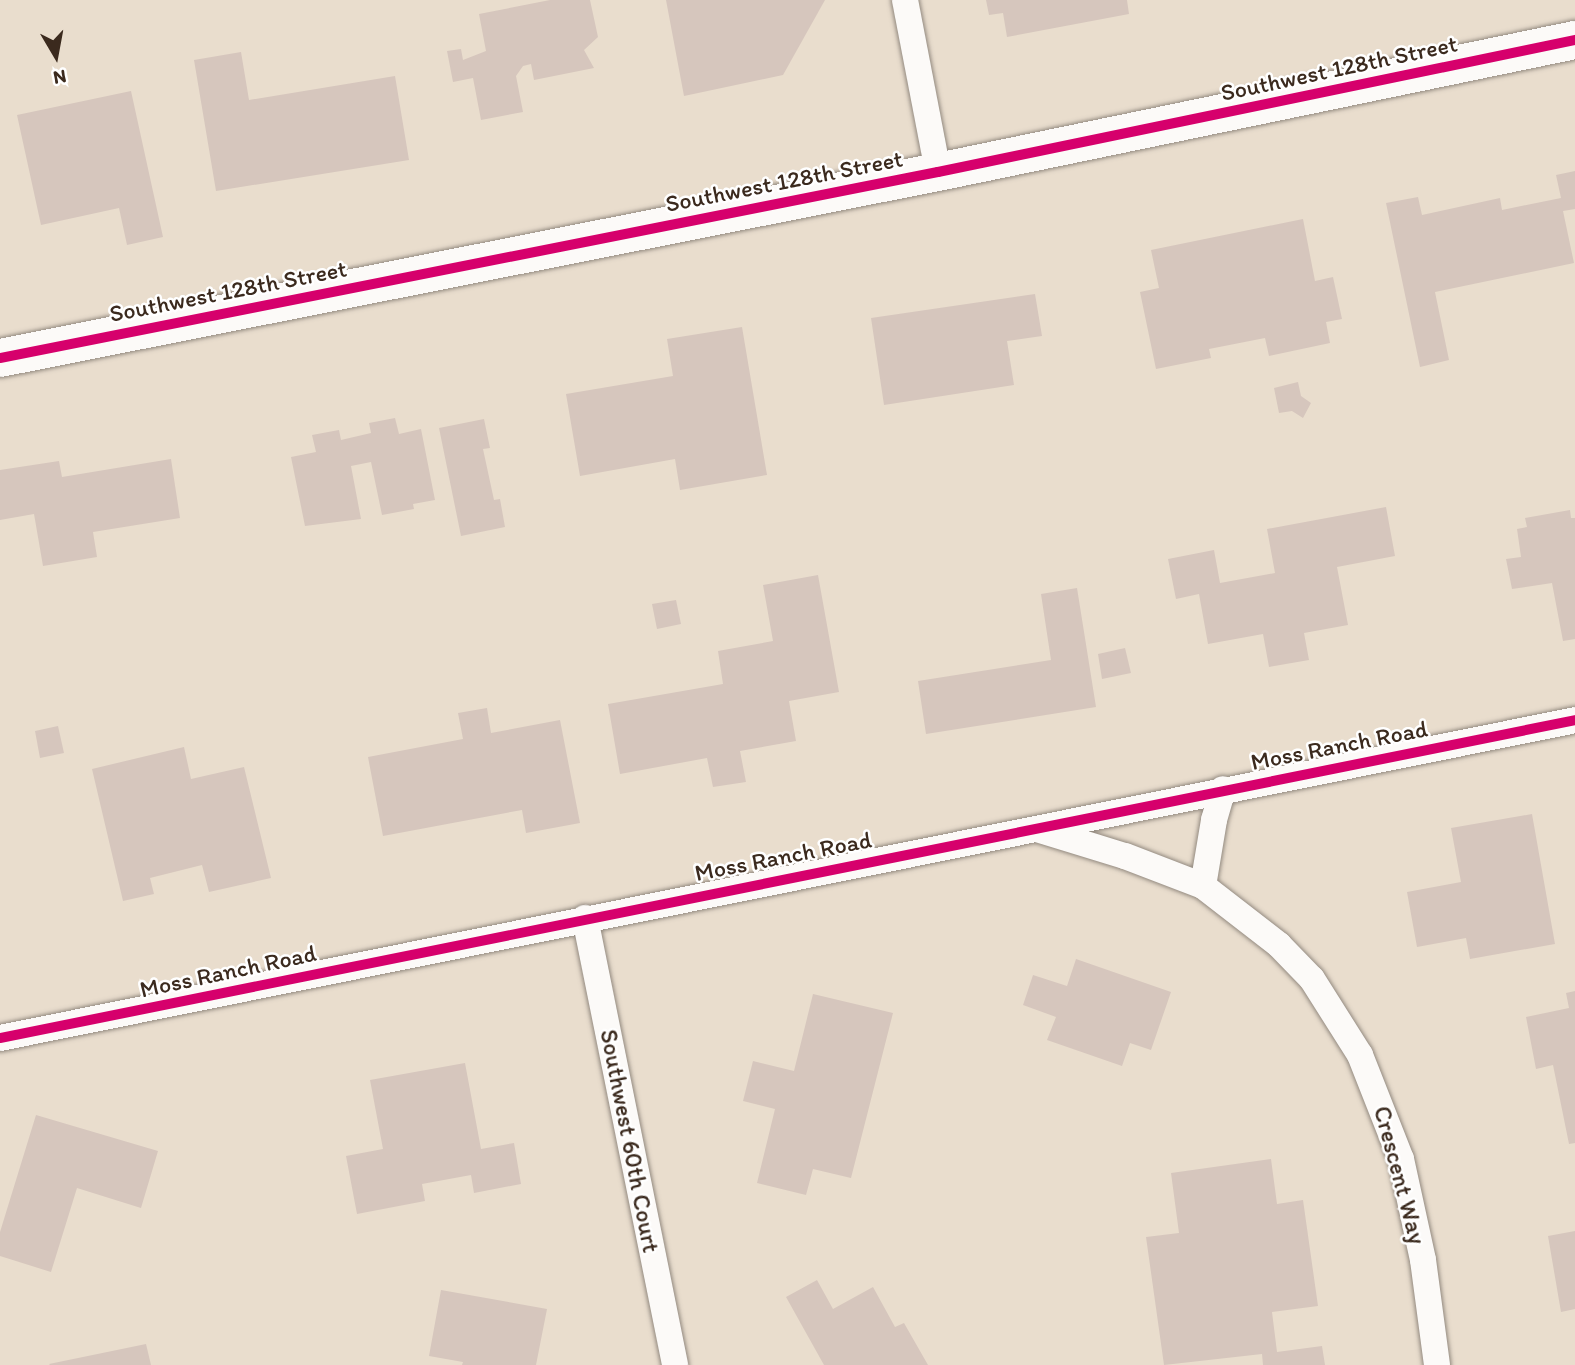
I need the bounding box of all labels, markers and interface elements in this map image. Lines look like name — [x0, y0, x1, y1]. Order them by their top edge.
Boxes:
north arrow — [21, 21, 91, 91]
street label: Southwest 128th Street — [1219, 29, 1459, 107]
text: N — [51, 65, 68, 90]
street label: Southwest 128th Street — [663, 144, 905, 218]
street label: Southwest 128th Street — [107, 254, 349, 328]
street label: Moss Ranch Road — [1248, 714, 1430, 776]
street label: Moss Ranch Road — [692, 825, 874, 887]
street label: Moss Ranch Road — [137, 938, 319, 1004]
street label: Southwest 60th Court — [594, 1027, 666, 1255]
street label: Crescent Way — [1368, 1103, 1432, 1247]

